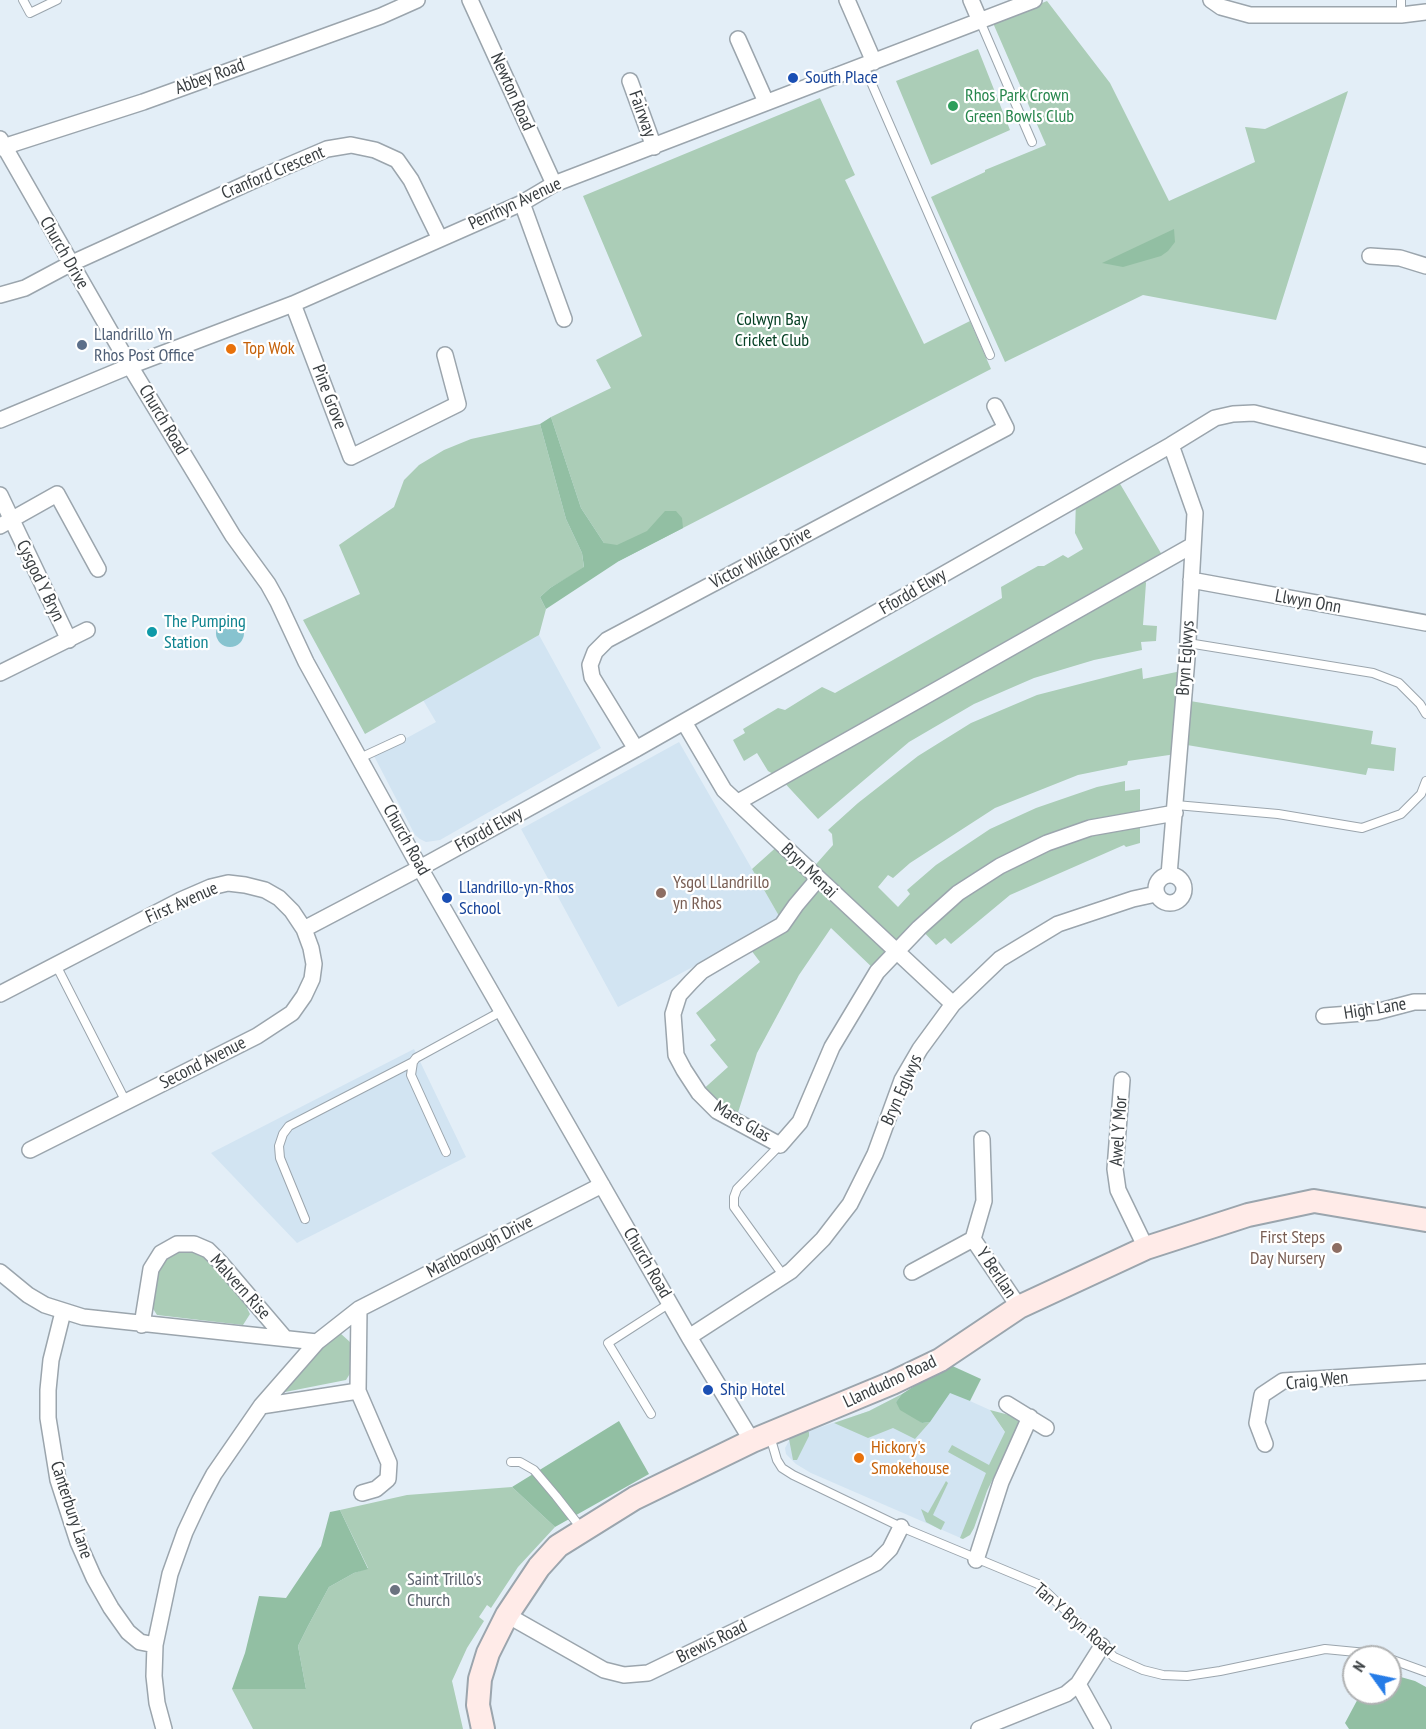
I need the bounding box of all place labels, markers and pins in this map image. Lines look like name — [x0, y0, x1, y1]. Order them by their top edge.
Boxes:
place label: South Place — [805, 67, 878, 89]
marker: South Place — [786, 71, 800, 85]
place label: Rhos Park Crown Green Bowls Club — [965, 85, 1074, 128]
marker: Rhos Park Crown Green Bowls Club — [946, 99, 960, 113]
place label: Llandrillo Yn Rhos Post Office — [94, 324, 194, 366]
marker: Llandrillo Yn Rhos Post Office — [75, 338, 89, 352]
place label: Top Wok — [243, 338, 295, 360]
marker: Top Wok — [224, 342, 238, 356]
place label: The Pumping Station — [164, 611, 246, 654]
marker: The Pumping Station — [145, 625, 159, 639]
place label: Ysgol Llandrillo yn Rhos — [673, 872, 769, 914]
place label: Llandrillo-yn-Rhos School — [459, 877, 574, 920]
marker: Ysgol Llandrillo yn Rhos — [654, 886, 668, 900]
marker: Llandrillo-yn-Rhos School — [440, 891, 454, 905]
place label: First Steps Day Nursery — [1250, 1227, 1325, 1270]
marker: First Steps Day Nursery — [1330, 1241, 1344, 1255]
place label: Ship Hotel — [720, 1379, 785, 1401]
marker: Ship Hotel — [701, 1383, 715, 1397]
place label: Hickory's Smokehouse — [871, 1437, 949, 1480]
marker: Hickory's Smokehouse — [852, 1451, 866, 1465]
place label: Saint Trillo's Church — [407, 1569, 482, 1612]
marker: Saint Trillo's Church — [388, 1583, 402, 1597]

